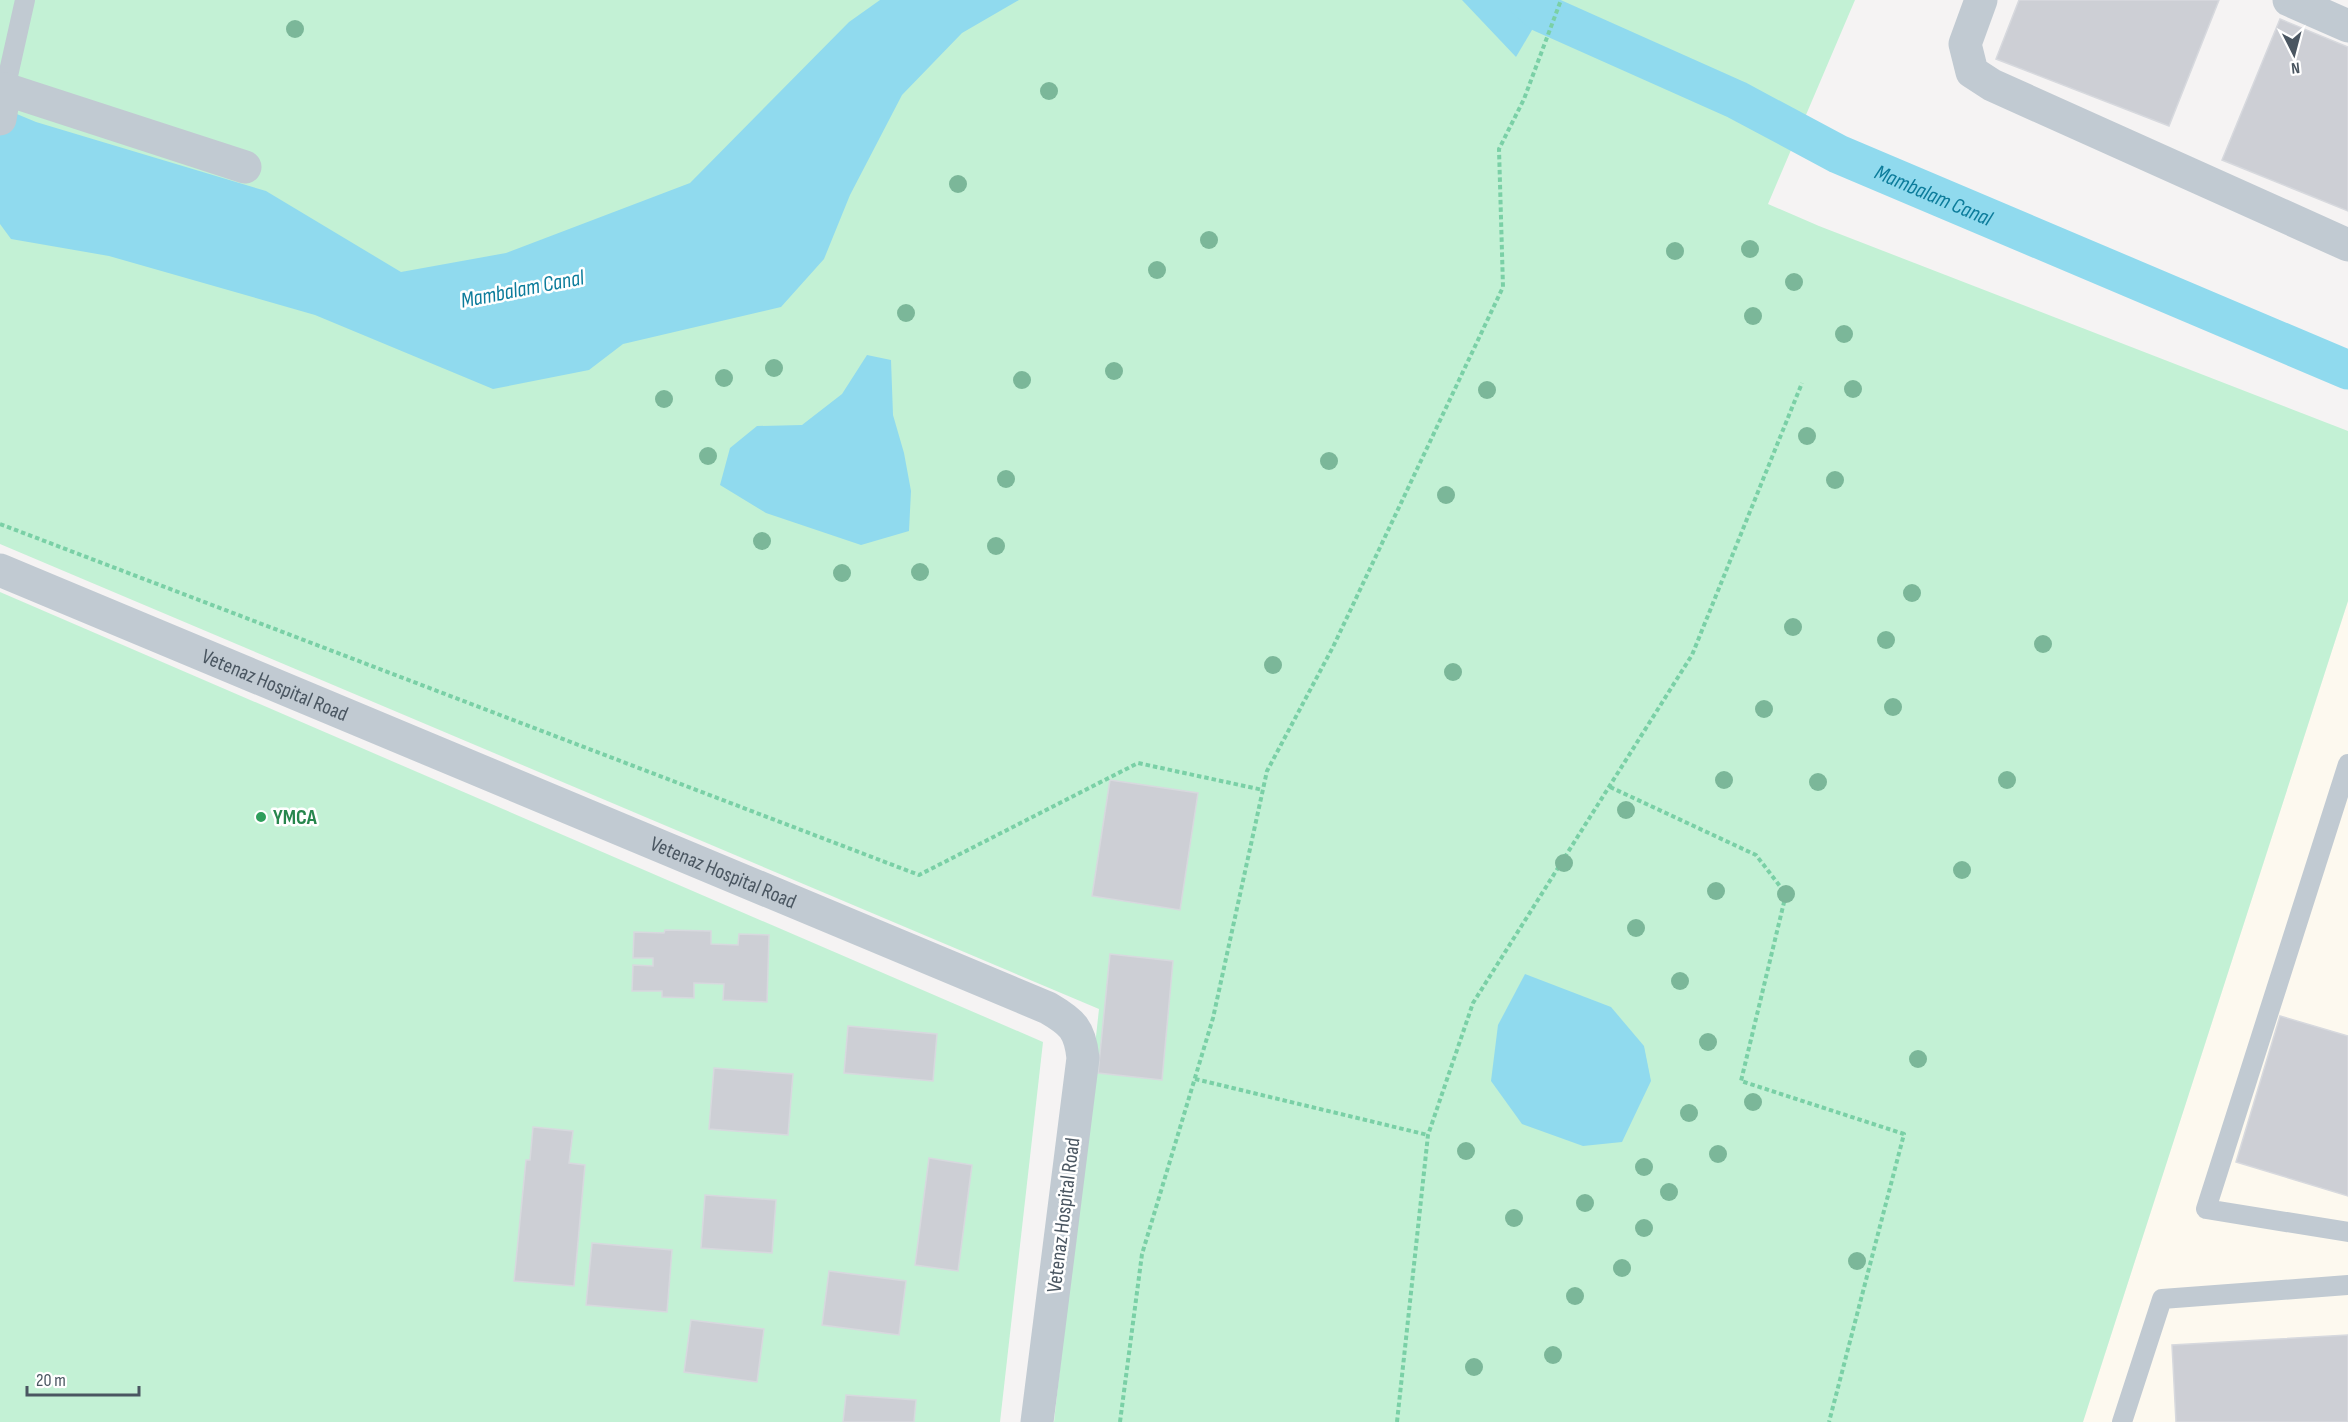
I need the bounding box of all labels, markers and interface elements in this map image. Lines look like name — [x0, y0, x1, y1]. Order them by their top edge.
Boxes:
north arrow — [2264, 24, 2324, 84]
text: N — [2290, 58, 2301, 77]
water label: Mambalam Canal — [1870, 159, 1997, 233]
water label: Mambalam Canal — [458, 264, 587, 315]
street label: Vetenaz Hospital Road — [198, 644, 352, 727]
place label: YMCA — [273, 805, 318, 830]
marker: YMCA — [254, 810, 268, 824]
street label: Vetenaz Hospital Road — [646, 831, 800, 914]
street label: Vetenaz Hospital Road — [1042, 1136, 1085, 1294]
scale bar — [27, 1359, 140, 1397]
text: 20 m — [36, 1370, 66, 1391]

